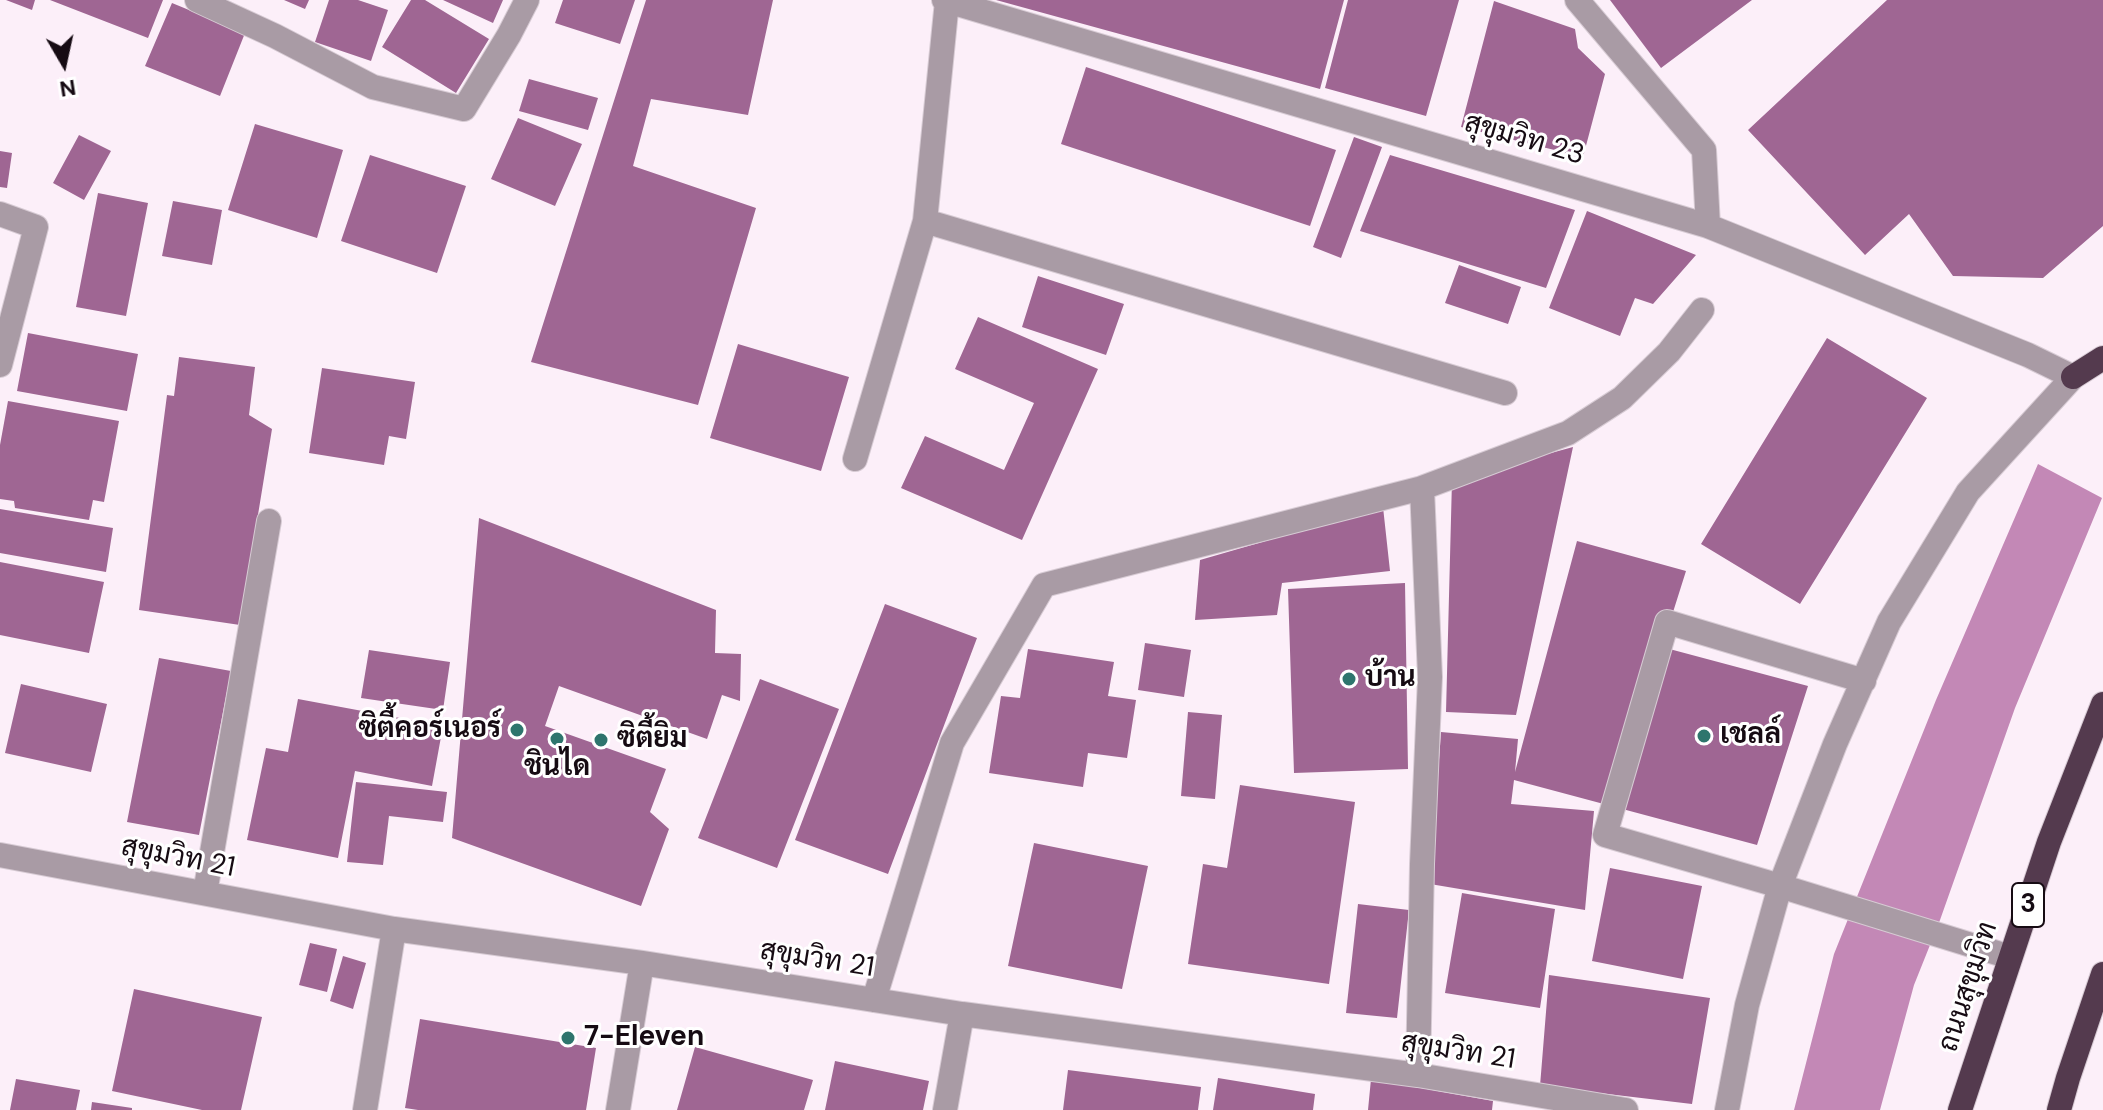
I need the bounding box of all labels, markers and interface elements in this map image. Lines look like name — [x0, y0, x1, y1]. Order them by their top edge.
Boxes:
north arrow — [24, 24, 104, 104]
text: N — [58, 73, 78, 104]
street label: สุขุมวิท 23 — [1460, 107, 1588, 173]
place label: บ้าน — [1365, 662, 1416, 696]
marker: บ้าน — [1340, 670, 1358, 688]
place label: ซิตี้คอร์เนอร์ — [358, 713, 501, 747]
place label: เชลล์ — [1720, 719, 1781, 753]
marker: ซิตี้คอร์เนอร์ — [508, 721, 526, 739]
place label: ซิตี้ยิม — [617, 723, 687, 757]
marker: เชลล์ — [1695, 727, 1713, 745]
marker: ชินได — [548, 730, 566, 748]
marker: ซิตี้ยิม — [592, 731, 610, 749]
place label: ชินได — [524, 751, 590, 785]
street label: สุขุมวิท 21 — [118, 831, 238, 885]
road number: 3 — [2012, 883, 2044, 927]
street label: ถนนสุขุมวิท — [1932, 918, 2006, 1056]
street label: สุขุมวิท 21 — [758, 934, 876, 986]
place label: 7-Eleven — [584, 1021, 704, 1055]
street label: สุขุมวิท 21 — [1399, 1026, 1517, 1078]
marker: 7-Eleven — [559, 1029, 577, 1047]

